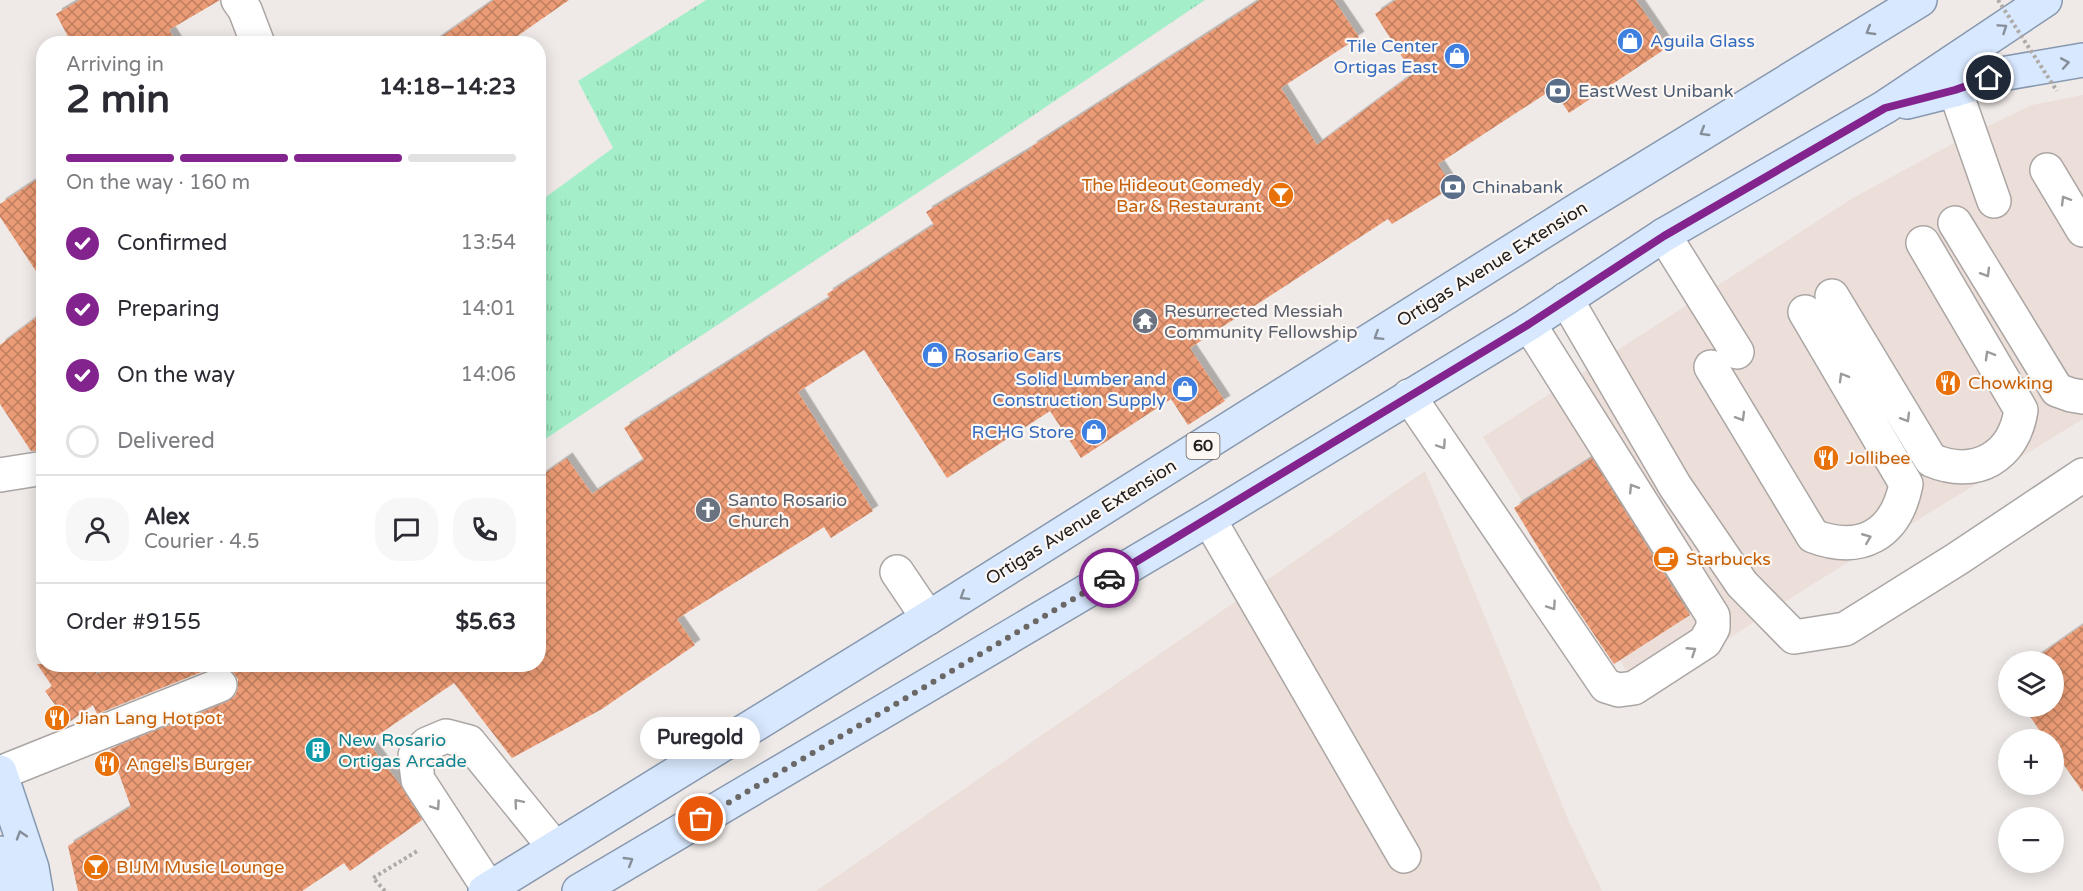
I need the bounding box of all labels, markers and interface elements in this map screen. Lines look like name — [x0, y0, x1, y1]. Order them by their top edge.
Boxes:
one-way arrow — [1866, 23, 1876, 35]
one-way arrow — [1997, 24, 2008, 35]
shop icon: Aguila Glass — [1615, 26, 1645, 56]
place label: Aguila Glass — [1650, 30, 1755, 52]
place label: Tile Center Ortigas East — [1334, 35, 1438, 78]
shop icon: Tile Center Ortigas East — [1442, 41, 1472, 71]
pin — [1963, 52, 2014, 103]
text: Arriving in — [66, 53, 164, 77]
one-way arrow — [2061, 57, 2070, 69]
icon: home — [1972, 61, 2005, 94]
text: 14:18–14:23 — [379, 74, 516, 100]
text: 2 min — [66, 76, 170, 123]
bank icon: EastWest Unibank — [1543, 76, 1573, 106]
place label: EastWest Unibank — [1578, 80, 1734, 102]
one-way arrow — [1700, 125, 1710, 137]
text: On the way · 160 m — [66, 171, 250, 195]
bank icon: Chinabank — [1438, 172, 1468, 202]
place label: The Hideout Comedy Bar & Restaurant — [1082, 174, 1262, 217]
place label: Chinabank — [1472, 176, 1563, 198]
bar icon: The Hideout Comedy Bar & Restaurant — [1266, 180, 1296, 210]
street label: Ortigas Avenue Extension — [1393, 196, 1591, 332]
one-way arrow — [2061, 196, 2072, 206]
icon: check — [66, 227, 99, 260]
text: Confirmed — [117, 230, 227, 256]
text: 13:54 — [461, 231, 516, 255]
one-way arrow — [1978, 267, 1990, 277]
icon: check — [66, 293, 99, 326]
text: Preparing — [117, 296, 220, 322]
text: 14:01 — [461, 297, 516, 321]
place label: Resurrected Messiah Community Fellowship — [1164, 300, 1358, 343]
temple icon: Resurrected Messiah Community Fellowship — [1130, 306, 1160, 336]
one-way arrow — [1374, 328, 1384, 340]
shop icon: Rosario Cars — [920, 340, 950, 370]
place label: Rosario Cars — [954, 344, 1062, 366]
one-way arrow — [1985, 351, 1996, 361]
icon: check — [66, 359, 99, 392]
text: On the way — [117, 362, 235, 388]
text: 14:06 — [461, 363, 516, 387]
place label: Solid Lumber and Construction Supply — [992, 368, 1166, 411]
restaurant icon: Chowking — [1933, 368, 1963, 398]
place label: Chowking — [1968, 372, 2053, 394]
one-way arrow — [1838, 373, 1850, 383]
shop icon: Solid Lumber and Construction Supply — [1170, 374, 1200, 404]
one-way arrow — [1733, 411, 1744, 422]
one-way arrow — [1898, 412, 1910, 422]
shop icon: RCHG Store — [1079, 417, 1109, 447]
place label: RCHG Store — [972, 421, 1074, 443]
text: Delivered — [117, 428, 215, 454]
road number: 60 — [1186, 433, 1220, 459]
one-way arrow — [1435, 438, 1446, 449]
restaurant icon: Jollibee — [1811, 443, 1841, 473]
place label: Jollibee — [1846, 447, 1911, 469]
street label: Ortigas Avenue Extension — [982, 454, 1180, 590]
one-way arrow — [1628, 484, 1640, 494]
place label: Santo Rosario Church — [728, 489, 847, 532]
church icon: Santo Rosario Church — [693, 495, 723, 525]
button: person — [66, 498, 129, 561]
button: chat — [375, 498, 438, 561]
button: phone — [453, 498, 516, 561]
text: Alex — [144, 504, 190, 530]
text: Courier · 4.5 — [144, 530, 259, 554]
one-way arrow — [1860, 533, 1871, 545]
cafe icon: Starbucks — [1651, 544, 1681, 574]
courier — [1079, 548, 1139, 608]
place label: Starbucks — [1686, 548, 1771, 570]
icon: car — [1093, 562, 1126, 595]
one-way arrow — [960, 589, 971, 600]
one-way arrow — [1544, 600, 1556, 610]
text: Order #9155 — [66, 609, 201, 635]
text: $5.63 — [455, 609, 516, 635]
one-way arrow — [1686, 646, 1696, 658]
map controls — [1998, 651, 2064, 873]
button: layers — [1998, 651, 2064, 717]
restaurant icon: Jian Lang Hotpot — [42, 703, 72, 733]
place label: Jian Lang Hotpot — [76, 707, 222, 729]
callout: Puregold — [641, 717, 761, 759]
text: Puregold — [657, 726, 743, 750]
place label: New Rosario Ortigas Arcade — [338, 729, 467, 772]
button: + — [1998, 729, 2064, 795]
building icon: New Rosario Ortigas Arcade — [303, 735, 333, 765]
restaurant icon: Angel's Burger — [92, 749, 122, 779]
place label: Angel's Burger — [126, 753, 252, 775]
pin — [675, 793, 726, 844]
one-way arrow — [428, 799, 439, 810]
one-way arrow — [514, 799, 525, 810]
icon: bag — [684, 802, 717, 835]
button: − — [1998, 807, 2064, 873]
one-way arrow — [16, 830, 28, 841]
bar icon: BIJM Music Lounge — [81, 852, 111, 882]
place label: BIJM Music Lounge — [116, 856, 284, 878]
one-way arrow — [623, 857, 633, 869]

